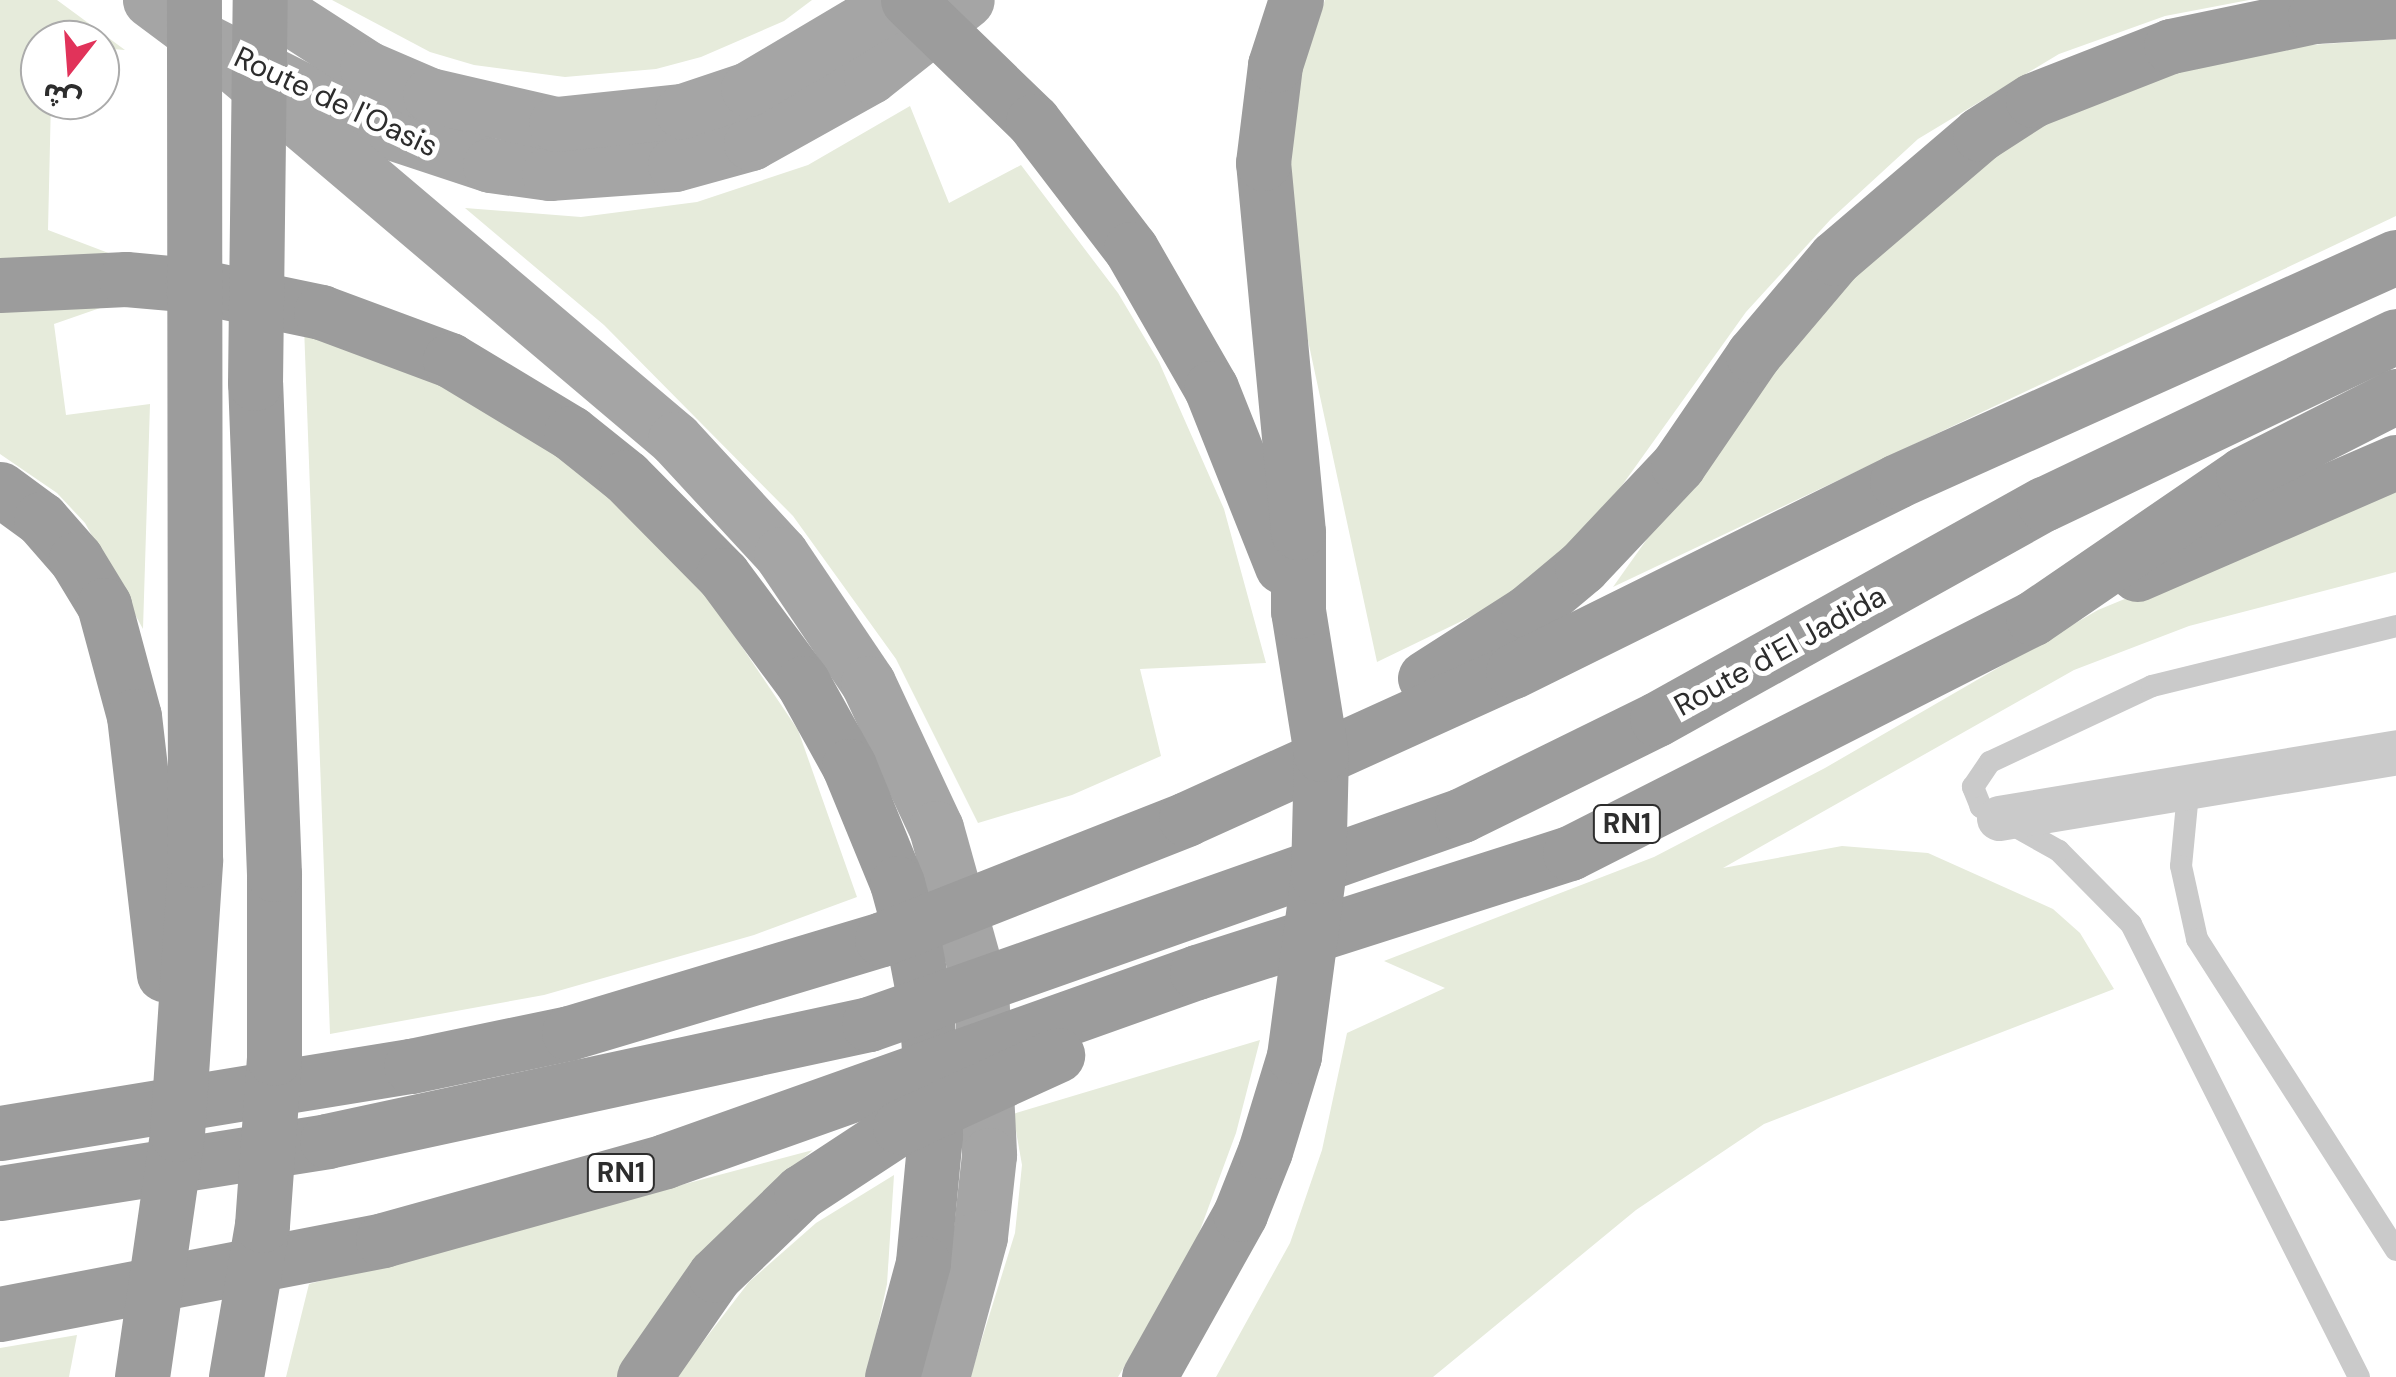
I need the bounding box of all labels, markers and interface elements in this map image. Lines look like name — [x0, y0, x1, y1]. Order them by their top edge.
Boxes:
north arrow — [20, 20, 120, 120]
street label: Route de l'Oasis — [229, 39, 443, 165]
text: ش — [38, 74, 85, 121]
street label: Route d'El Jadida — [1668, 578, 1892, 724]
road number: RN1 — [1592, 801, 1662, 847]
road number: RN1 — [586, 1150, 656, 1196]

